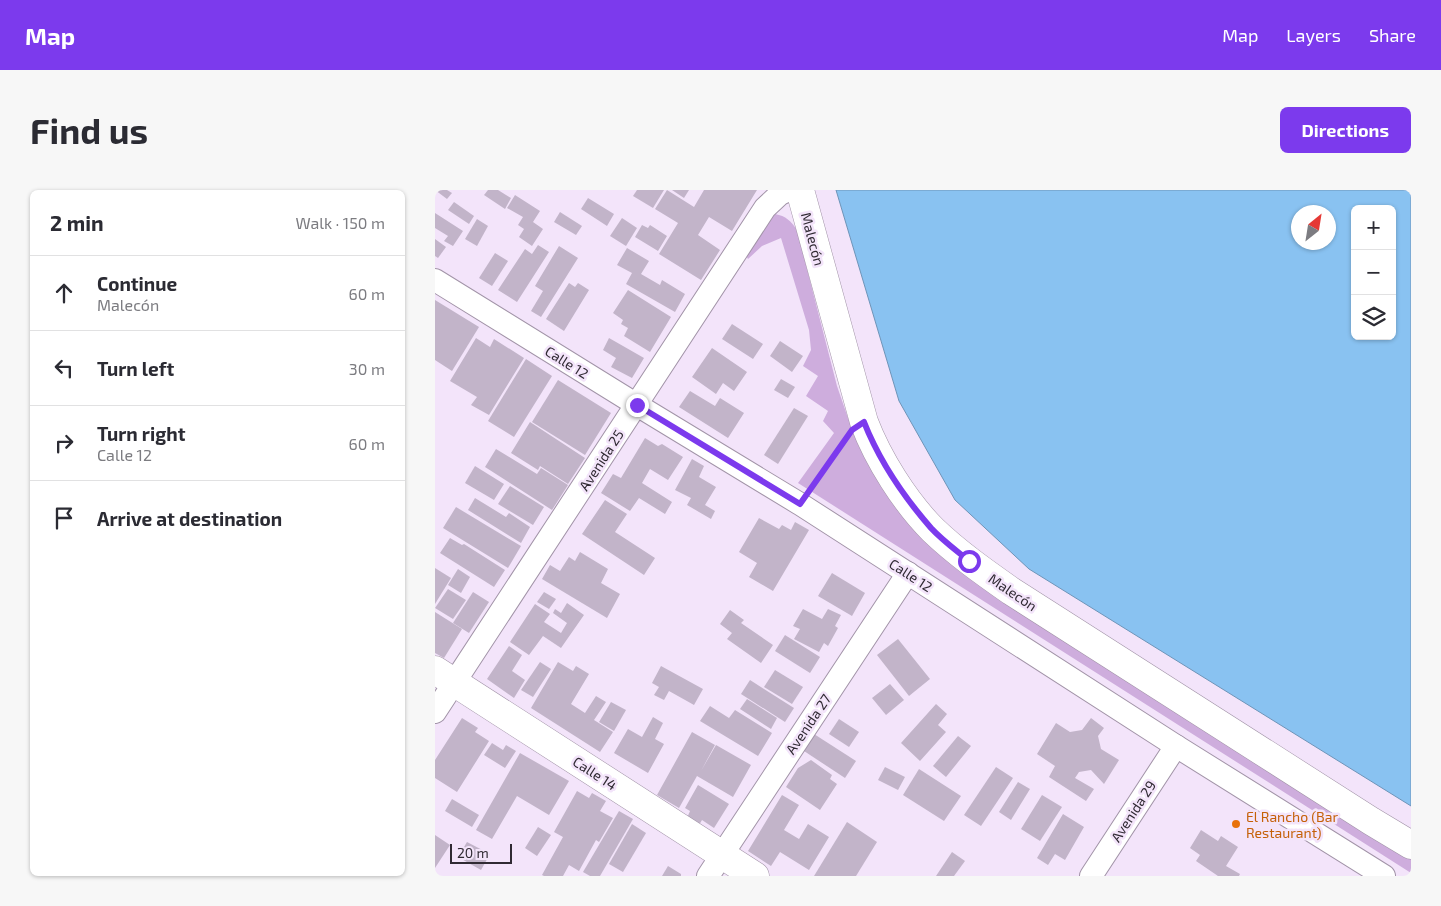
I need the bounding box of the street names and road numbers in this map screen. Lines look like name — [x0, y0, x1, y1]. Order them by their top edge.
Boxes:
street label: Malecón — [798, 210, 828, 268]
street label: Calle 12 — [542, 342, 592, 382]
street label: Avenida 25 — [575, 426, 627, 494]
street label: Calle 12 — [886, 555, 936, 595]
street label: Malecón — [986, 570, 1040, 614]
street label: Avenida 27 — [782, 691, 834, 757]
street label: Calle 14 — [570, 753, 620, 793]
street label: Avenida 29 — [1107, 777, 1159, 845]

